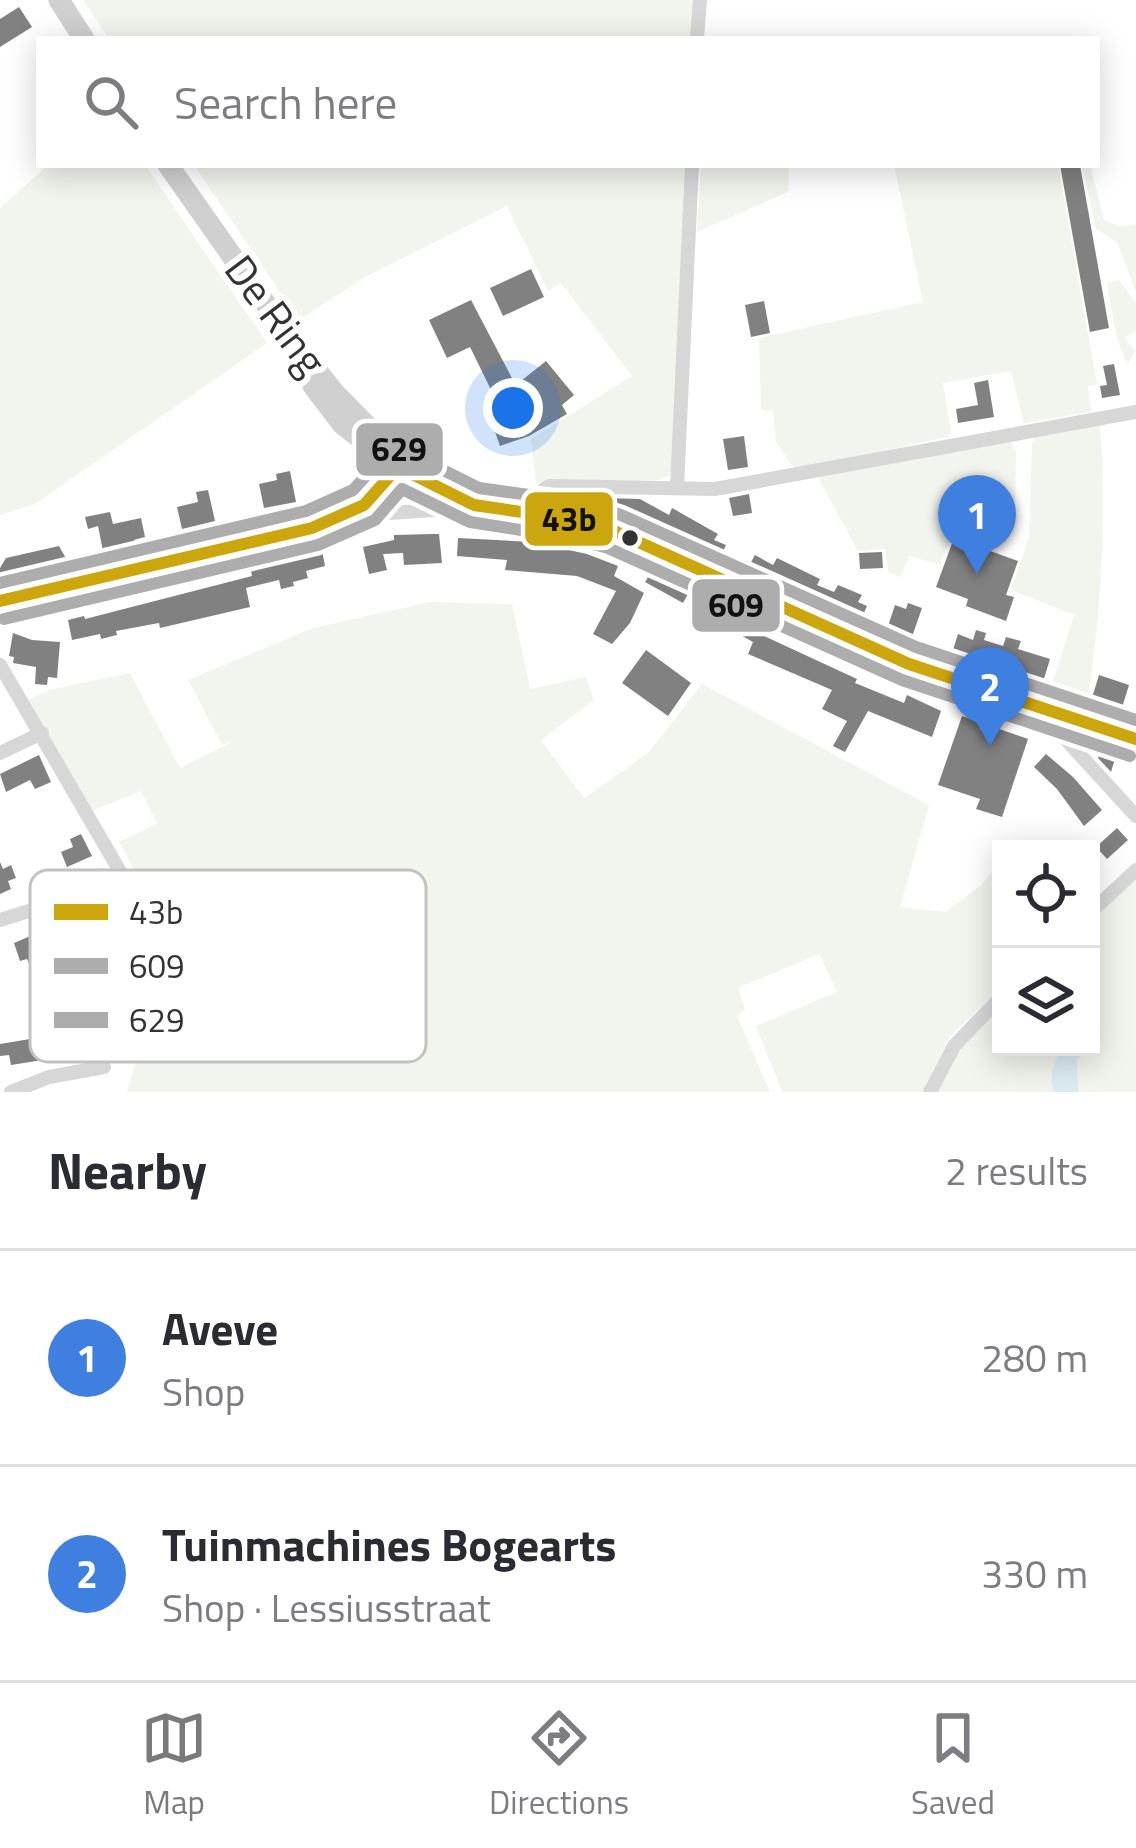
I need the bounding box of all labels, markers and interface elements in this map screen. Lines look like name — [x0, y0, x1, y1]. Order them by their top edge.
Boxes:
search box — [36, 36, 1100, 168]
text: Search here — [174, 68, 397, 136]
icon: search — [78, 69, 144, 135]
street label: De Ring — [210, 241, 344, 388]
your location — [483, 378, 543, 438]
line badge: 629 — [354, 421, 445, 478]
text: 629 — [371, 424, 427, 474]
pin: 1 — [938, 475, 1016, 574]
line badge: 43b — [523, 490, 615, 548]
text: 43b — [542, 494, 596, 544]
unlabelled marker — [619, 527, 641, 549]
line badge: 609 — [690, 577, 782, 634]
text: 609 — [708, 580, 764, 630]
pin: 2 — [951, 647, 1029, 746]
map controls — [992, 840, 1100, 1056]
button: locate — [992, 840, 1100, 948]
legend — [30, 870, 426, 1062]
text: 43b — [129, 887, 183, 937]
text: 609 — [129, 941, 184, 991]
button: layers — [992, 948, 1100, 1056]
text: 629 — [129, 995, 184, 1045]
text: Nearby — [48, 1131, 207, 1209]
text: 2 results — [945, 1141, 1088, 1200]
text: Aveve — [162, 1294, 278, 1362]
text: 1 — [76, 1328, 98, 1387]
text: 280 m — [981, 1328, 1088, 1387]
text: Shop — [162, 1362, 245, 1421]
text: Tuinmachines Bogearts — [162, 1510, 617, 1578]
text: 2 — [76, 1544, 98, 1603]
text: 330 m — [981, 1544, 1088, 1603]
text: Shop · Lessiusstraat — [162, 1578, 491, 1637]
tab: Map — [141, 1705, 207, 1827]
tab: Directions — [489, 1705, 629, 1827]
tab: Saved — [911, 1705, 995, 1827]

